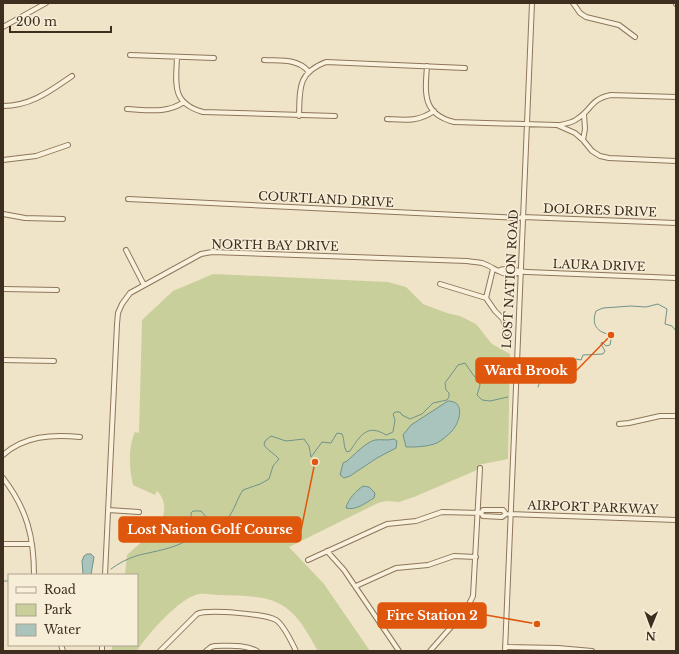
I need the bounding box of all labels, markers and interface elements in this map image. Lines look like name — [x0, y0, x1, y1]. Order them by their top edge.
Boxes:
scale bar — [10, 8, 111, 34]
text: 200 m — [16, 14, 57, 29]
street label: COURTLAND DRIVE — [258, 188, 395, 210]
street label: DOLORES DRIVE — [543, 201, 658, 219]
street label: LOST NATION ROAD — [499, 209, 521, 349]
street label: NORTH BAY DRIVE — [211, 236, 339, 254]
street label: LAURA DRIVE — [552, 256, 646, 274]
callout: Ward Brook — [476, 358, 576, 383]
text: Ward Brook — [483, 362, 568, 379]
street label: AIRPORT PARKWAY — [526, 497, 659, 517]
callout: Lost Nation Golf Course — [119, 517, 301, 542]
text: Lost Nation Golf Course — [127, 521, 293, 538]
legend — [8, 574, 138, 646]
text: Road — [44, 582, 76, 597]
text: Park — [44, 602, 72, 617]
callout: Fire Station 2 — [378, 603, 486, 628]
north arrow — [631, 606, 671, 646]
text: Fire Station 2 — [386, 607, 478, 624]
text: Water — [43, 622, 81, 637]
text: N — [645, 629, 656, 643]

